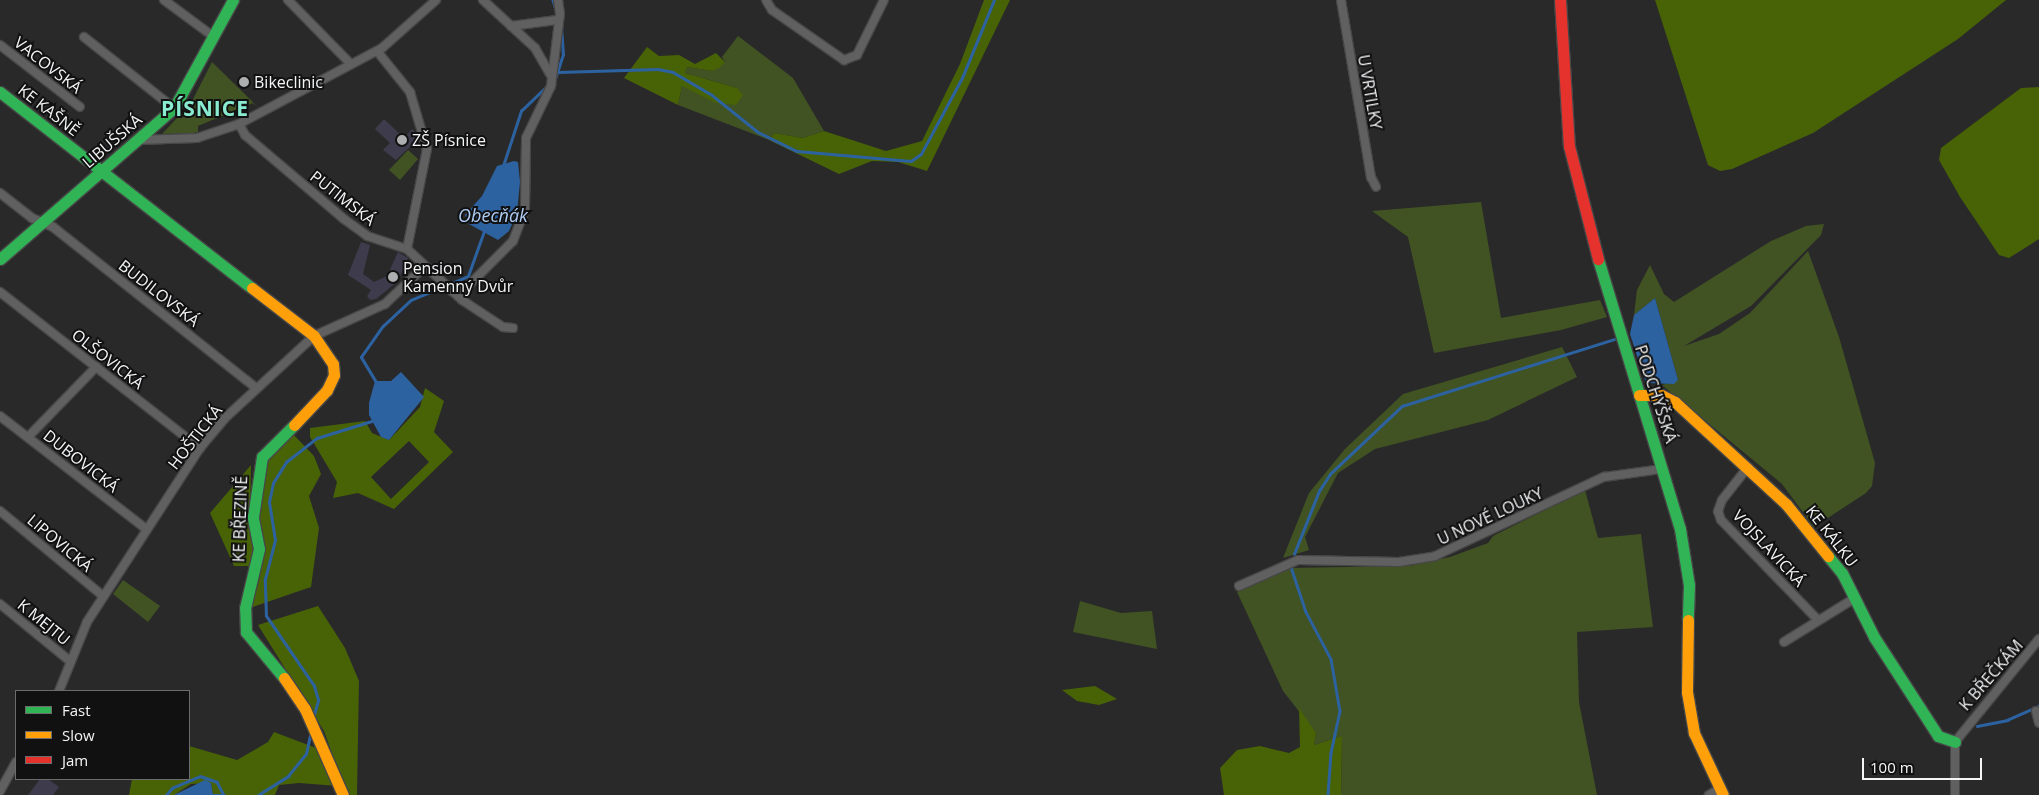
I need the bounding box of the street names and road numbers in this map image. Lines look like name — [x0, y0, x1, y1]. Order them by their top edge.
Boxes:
street label: VACOVSKÁ — [10, 33, 86, 97]
street label: U VRTILKY — [1354, 53, 1386, 131]
street label: KE KAŠNĚ — [15, 80, 83, 140]
street label: LIBUŠSKÁ — [78, 110, 146, 172]
street label: PUTIMSKÁ — [306, 167, 380, 229]
street label: BUDILOVSKÁ — [115, 256, 203, 330]
street label: OLŠOVICKÁ — [68, 325, 148, 393]
street label: PODCHÝŠSKÁ — [1631, 343, 1681, 445]
street label: HOŠTICKÁ — [164, 401, 226, 473]
street label: DUBOVICKÁ — [40, 426, 122, 496]
street label: KE BŘEZINĚ — [229, 475, 251, 563]
street label: U NOVÉ LOUKY — [1434, 483, 1546, 549]
street label: KE KÁLKU — [1802, 501, 1862, 571]
street label: VOJSLAVICKÁ — [1729, 506, 1809, 590]
street label: LIPOVICKÁ — [24, 510, 96, 576]
street label: K MEJTU — [14, 595, 74, 649]
street label: K BŘEČKÁM — [1955, 636, 2027, 714]

